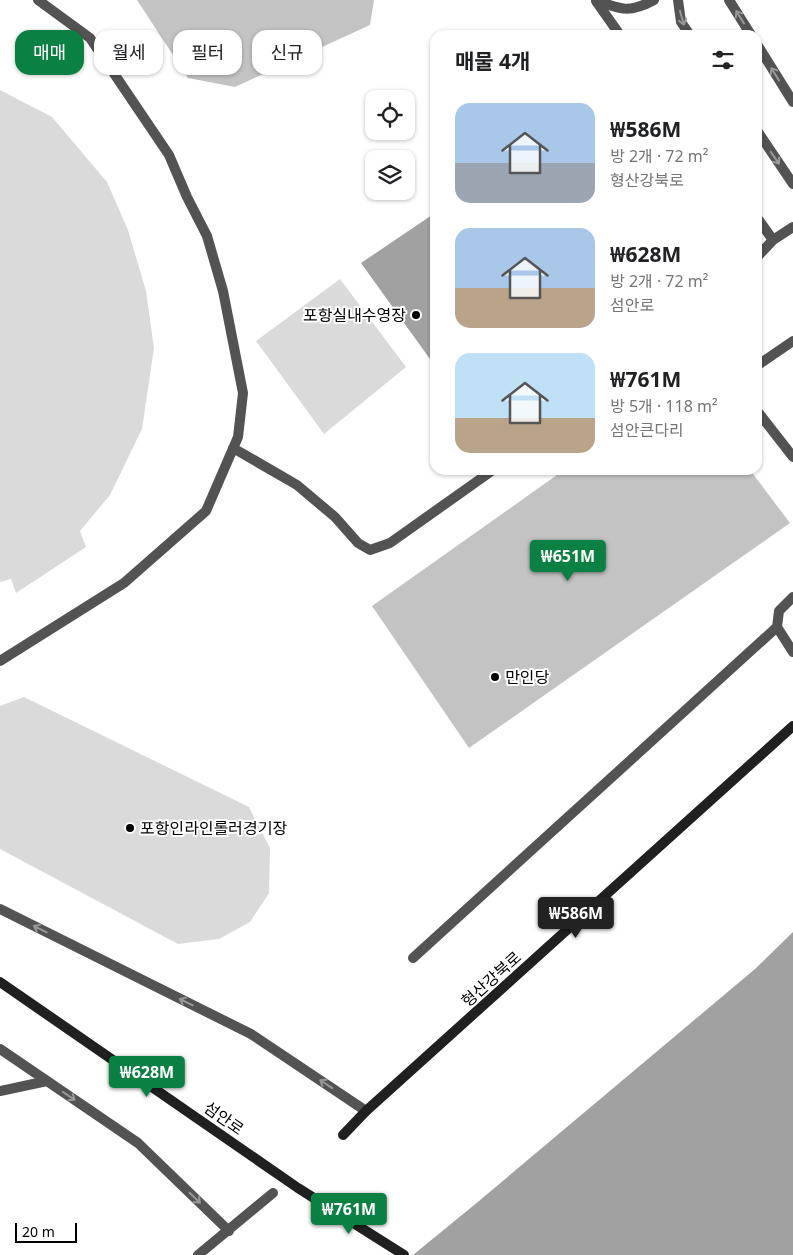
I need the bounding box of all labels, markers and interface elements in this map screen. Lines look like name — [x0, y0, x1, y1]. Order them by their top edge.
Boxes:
one-way arrow — [677, 10, 687, 26]
one-way arrow — [734, 11, 744, 25]
chip: 매매 — [15, 30, 84, 75]
chip: 월세 — [94, 30, 163, 75]
chip: 필터 — [173, 30, 242, 75]
chip: 신규 — [252, 30, 322, 75]
icon: filters — [709, 46, 737, 74]
text: 매물 4개 — [455, 47, 530, 75]
one-way arrow — [770, 67, 781, 81]
map controls — [365, 90, 415, 200]
button: locate — [365, 90, 415, 140]
text: ₩586M — [610, 115, 681, 143]
icon: home — [495, 123, 555, 183]
text: 방 2개 · 72 m² — [610, 145, 708, 167]
button: layers — [365, 150, 415, 200]
one-way arrow — [770, 151, 780, 165]
text: 형산강북로 — [610, 169, 684, 191]
text: ₩628M — [610, 240, 681, 268]
icon: home — [495, 248, 555, 308]
text: 방 2개 · 72 m² — [610, 270, 708, 292]
text: 섬안로 — [610, 294, 654, 316]
place label: 포항실내수영장 — [303, 304, 406, 326]
marker: 포항실내수영장 — [410, 309, 422, 321]
text: ₩761M — [610, 365, 681, 393]
icon: home — [495, 373, 555, 433]
text: 방 5개 · 118 m² — [610, 395, 718, 417]
text: 섬안큰다리 — [610, 419, 684, 441]
pin: ₩651M — [533, 540, 603, 582]
text: ₩651M — [541, 545, 595, 567]
place label: 만인당 — [505, 666, 549, 688]
marker: 만인당 — [489, 671, 501, 683]
place label: 포항인라인롤러경기장 — [140, 817, 287, 839]
marker: 포항인라인롤러경기장 — [124, 822, 136, 834]
pin: ₩586M — [541, 896, 611, 939]
text: ₩586M — [549, 902, 603, 924]
one-way arrow — [33, 924, 48, 934]
street label: 형산강북로 — [456, 946, 526, 1012]
one-way arrow — [179, 997, 194, 1006]
pin: ₩628M — [112, 1056, 182, 1098]
text: ₩628M — [120, 1061, 174, 1083]
one-way arrow — [319, 1079, 333, 1089]
one-way arrow — [62, 1091, 76, 1101]
street label: 섬안로 — [200, 1096, 249, 1140]
one-way arrow — [189, 1192, 201, 1204]
pin: ₩761M — [314, 1192, 384, 1235]
text: ₩761M — [322, 1198, 376, 1220]
scale bar — [15, 1220, 78, 1243]
text: 20 m — [22, 1222, 55, 1241]

